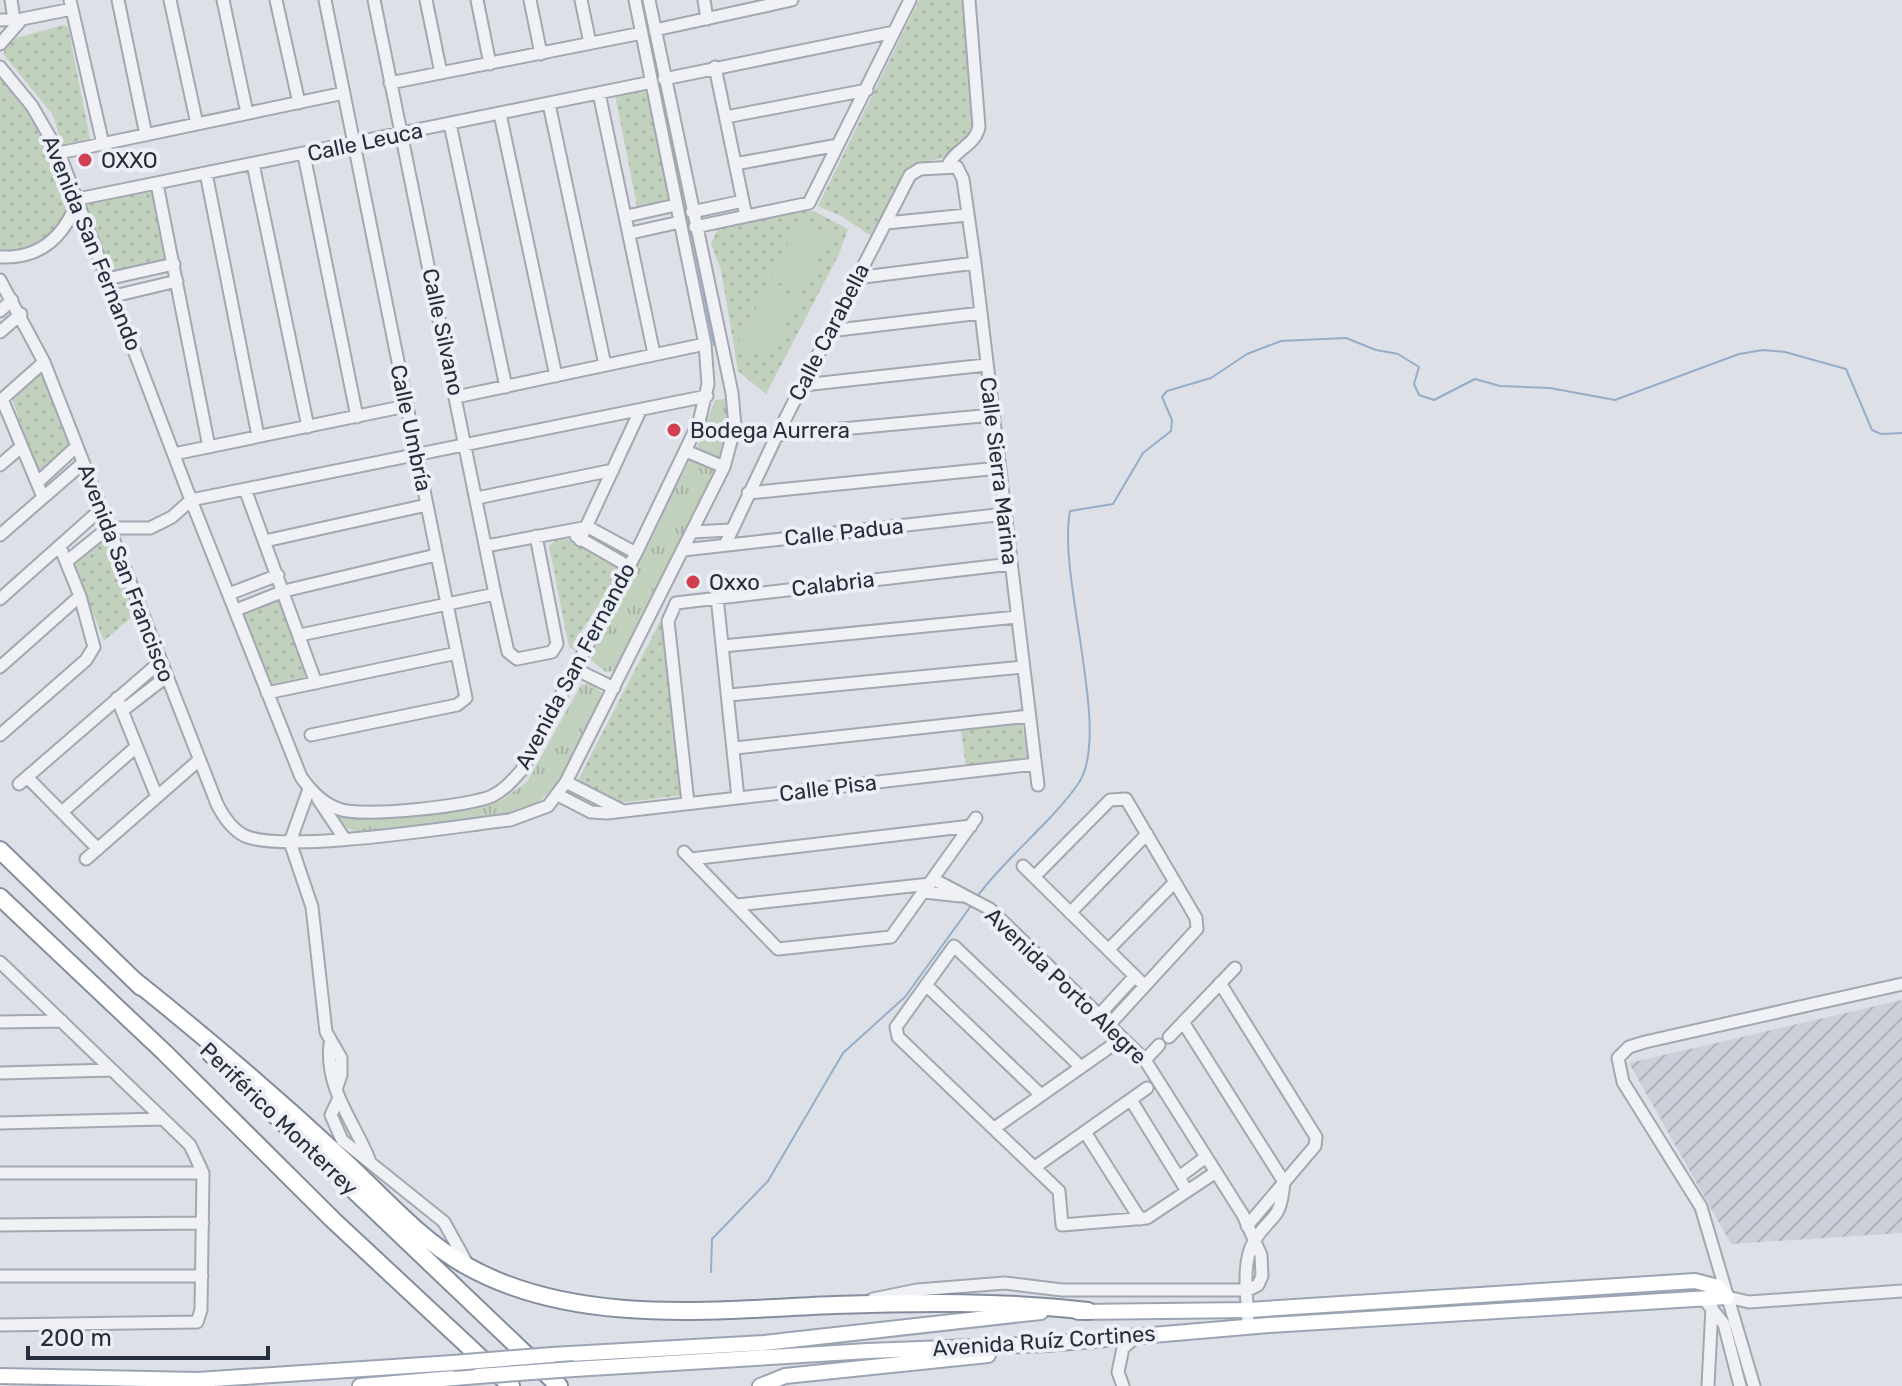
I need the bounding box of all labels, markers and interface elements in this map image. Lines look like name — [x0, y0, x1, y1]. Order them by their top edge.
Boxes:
street label: Calle Leuca — [305, 117, 425, 167]
street label: Avenida San Fernando — [36, 131, 148, 355]
place label: OXXO — [101, 147, 158, 174]
marker: OXXO — [76, 151, 94, 169]
street label: Calle Carabella — [783, 259, 875, 405]
street label: Calle Silvano — [416, 266, 470, 398]
street label: Calle Umbría — [384, 362, 438, 494]
street label: Calle Sierra Marina — [974, 375, 1024, 567]
place label: Bodega Aurrera — [690, 417, 850, 444]
marker: Bodega Aurrera — [665, 421, 683, 439]
street label: Avenida San Francisco — [72, 460, 180, 686]
street label: Calle Padua — [783, 512, 905, 552]
street label: Avenida San Fernando — [509, 558, 641, 774]
street label: Calabria — [790, 566, 876, 602]
place label: Oxxo — [709, 569, 760, 596]
marker: Oxxo — [684, 573, 702, 591]
street label: Calle Pisa — [778, 769, 878, 807]
street label: Avenida Porto Alegre — [979, 902, 1153, 1070]
street label: Periférico Monterrey — [194, 1037, 364, 1201]
scale bar — [28, 1310, 268, 1360]
street label: Avenida Ruíz Cortines — [932, 1320, 1156, 1362]
text: 200 m — [40, 1324, 112, 1352]

